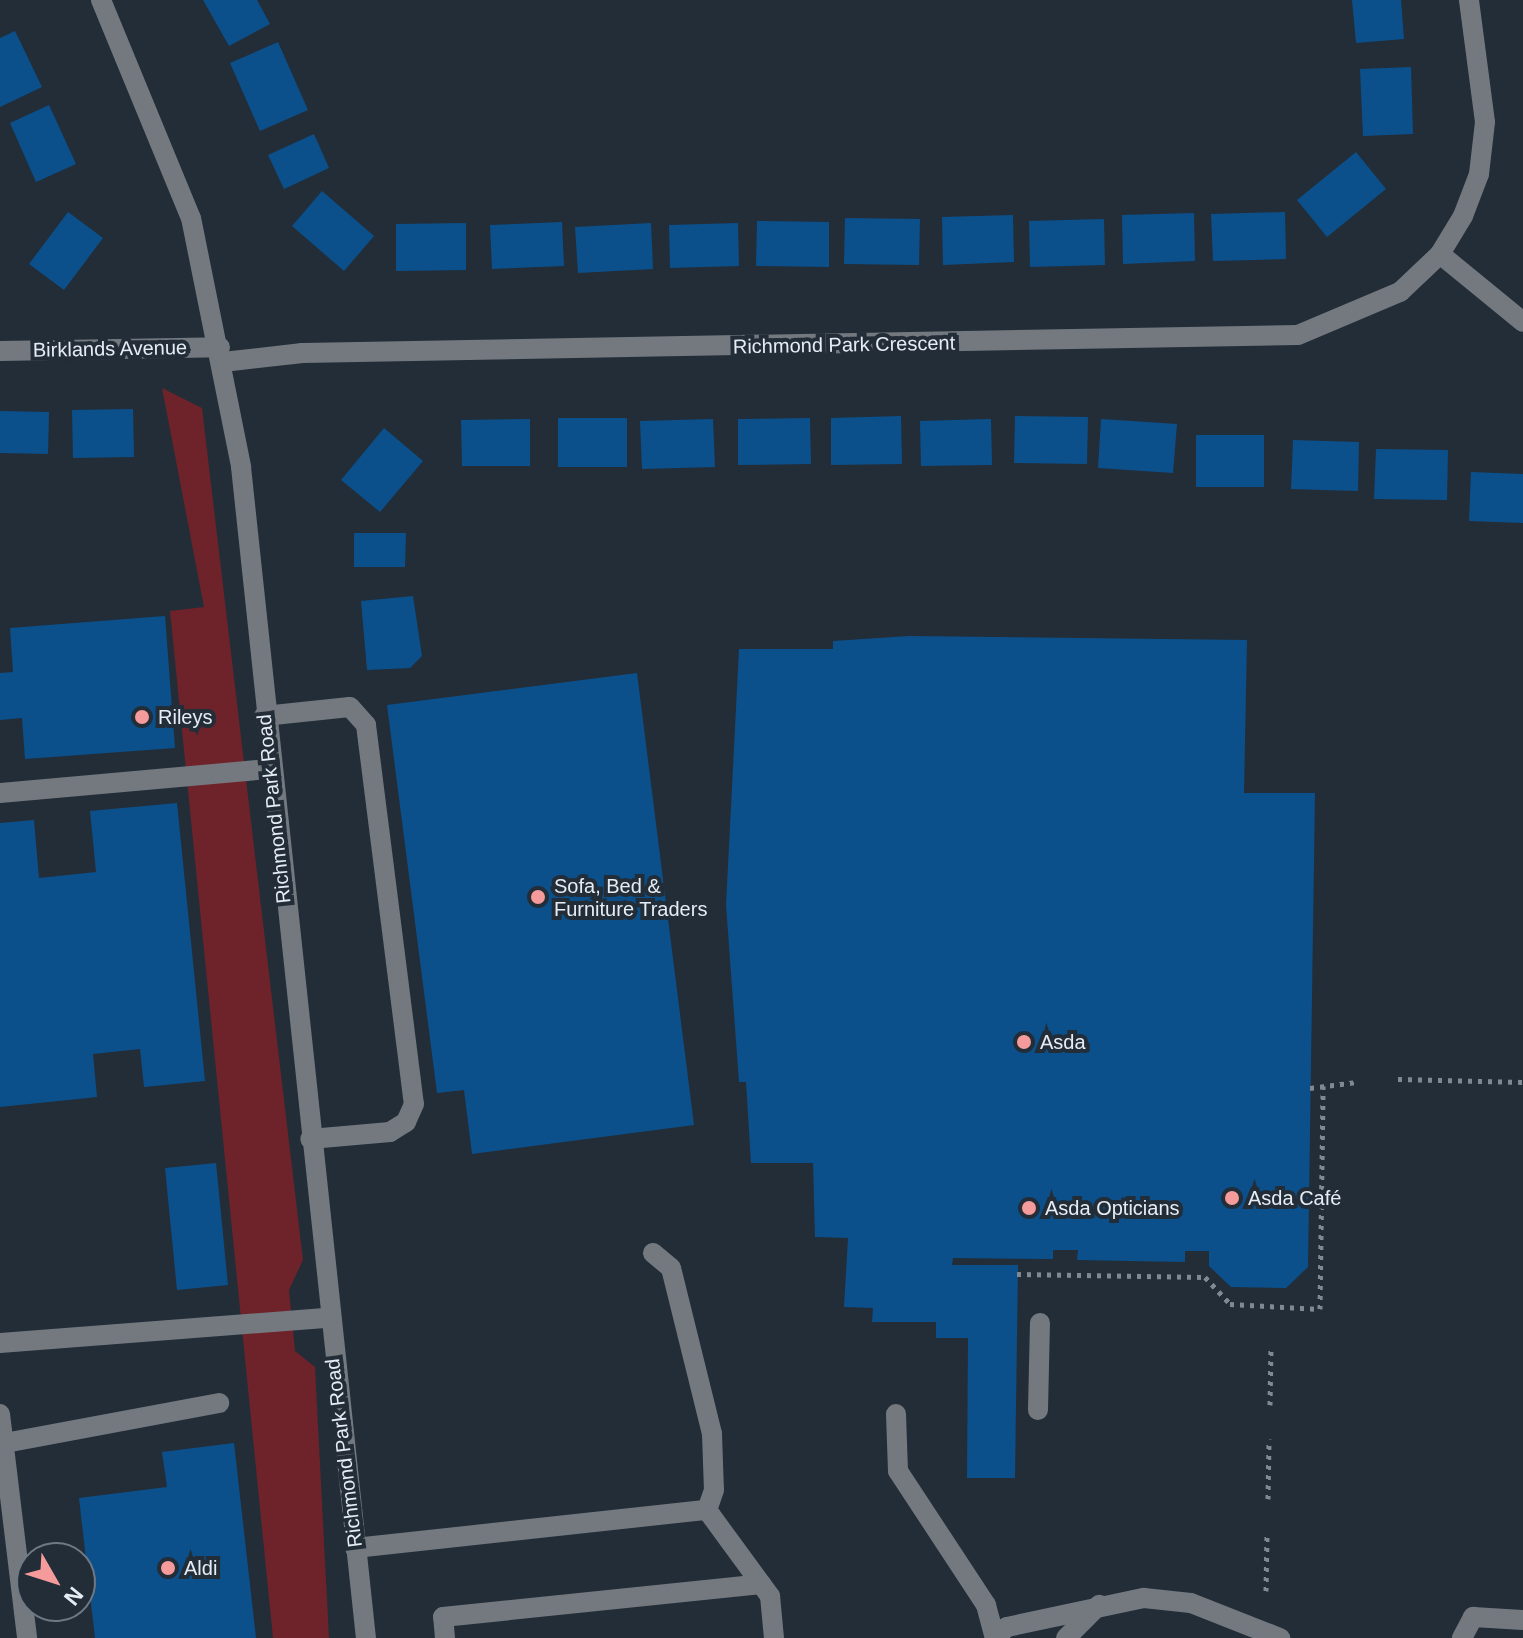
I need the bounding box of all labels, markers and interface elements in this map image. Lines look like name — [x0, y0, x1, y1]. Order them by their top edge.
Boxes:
street label: Richmond Park Crescent — [733, 331, 955, 359]
street label: Birklands Avenue — [32, 336, 188, 362]
place label: Rileys — [158, 705, 212, 729]
marker: Rileys — [133, 708, 151, 726]
street label: Richmond Park Road — [252, 713, 296, 905]
place label: Sofa, Bed & Furniture Traders — [554, 874, 708, 921]
marker: Sofa, Bed & Furniture Traders — [529, 888, 547, 906]
place label: Asda — [1040, 1030, 1086, 1054]
marker: Asda — [1015, 1033, 1033, 1051]
place label: Asda Café — [1248, 1186, 1341, 1210]
marker: Asda Café — [1223, 1189, 1241, 1207]
place label: Asda Opticians — [1045, 1196, 1180, 1220]
marker: Asda Opticians — [1020, 1199, 1038, 1217]
street label: Richmond Park Road — [321, 1357, 367, 1549]
north arrow — [16, 1542, 96, 1622]
place label: Aldi — [184, 1556, 217, 1580]
marker: Aldi — [159, 1559, 177, 1577]
text: N — [59, 1582, 88, 1610]

